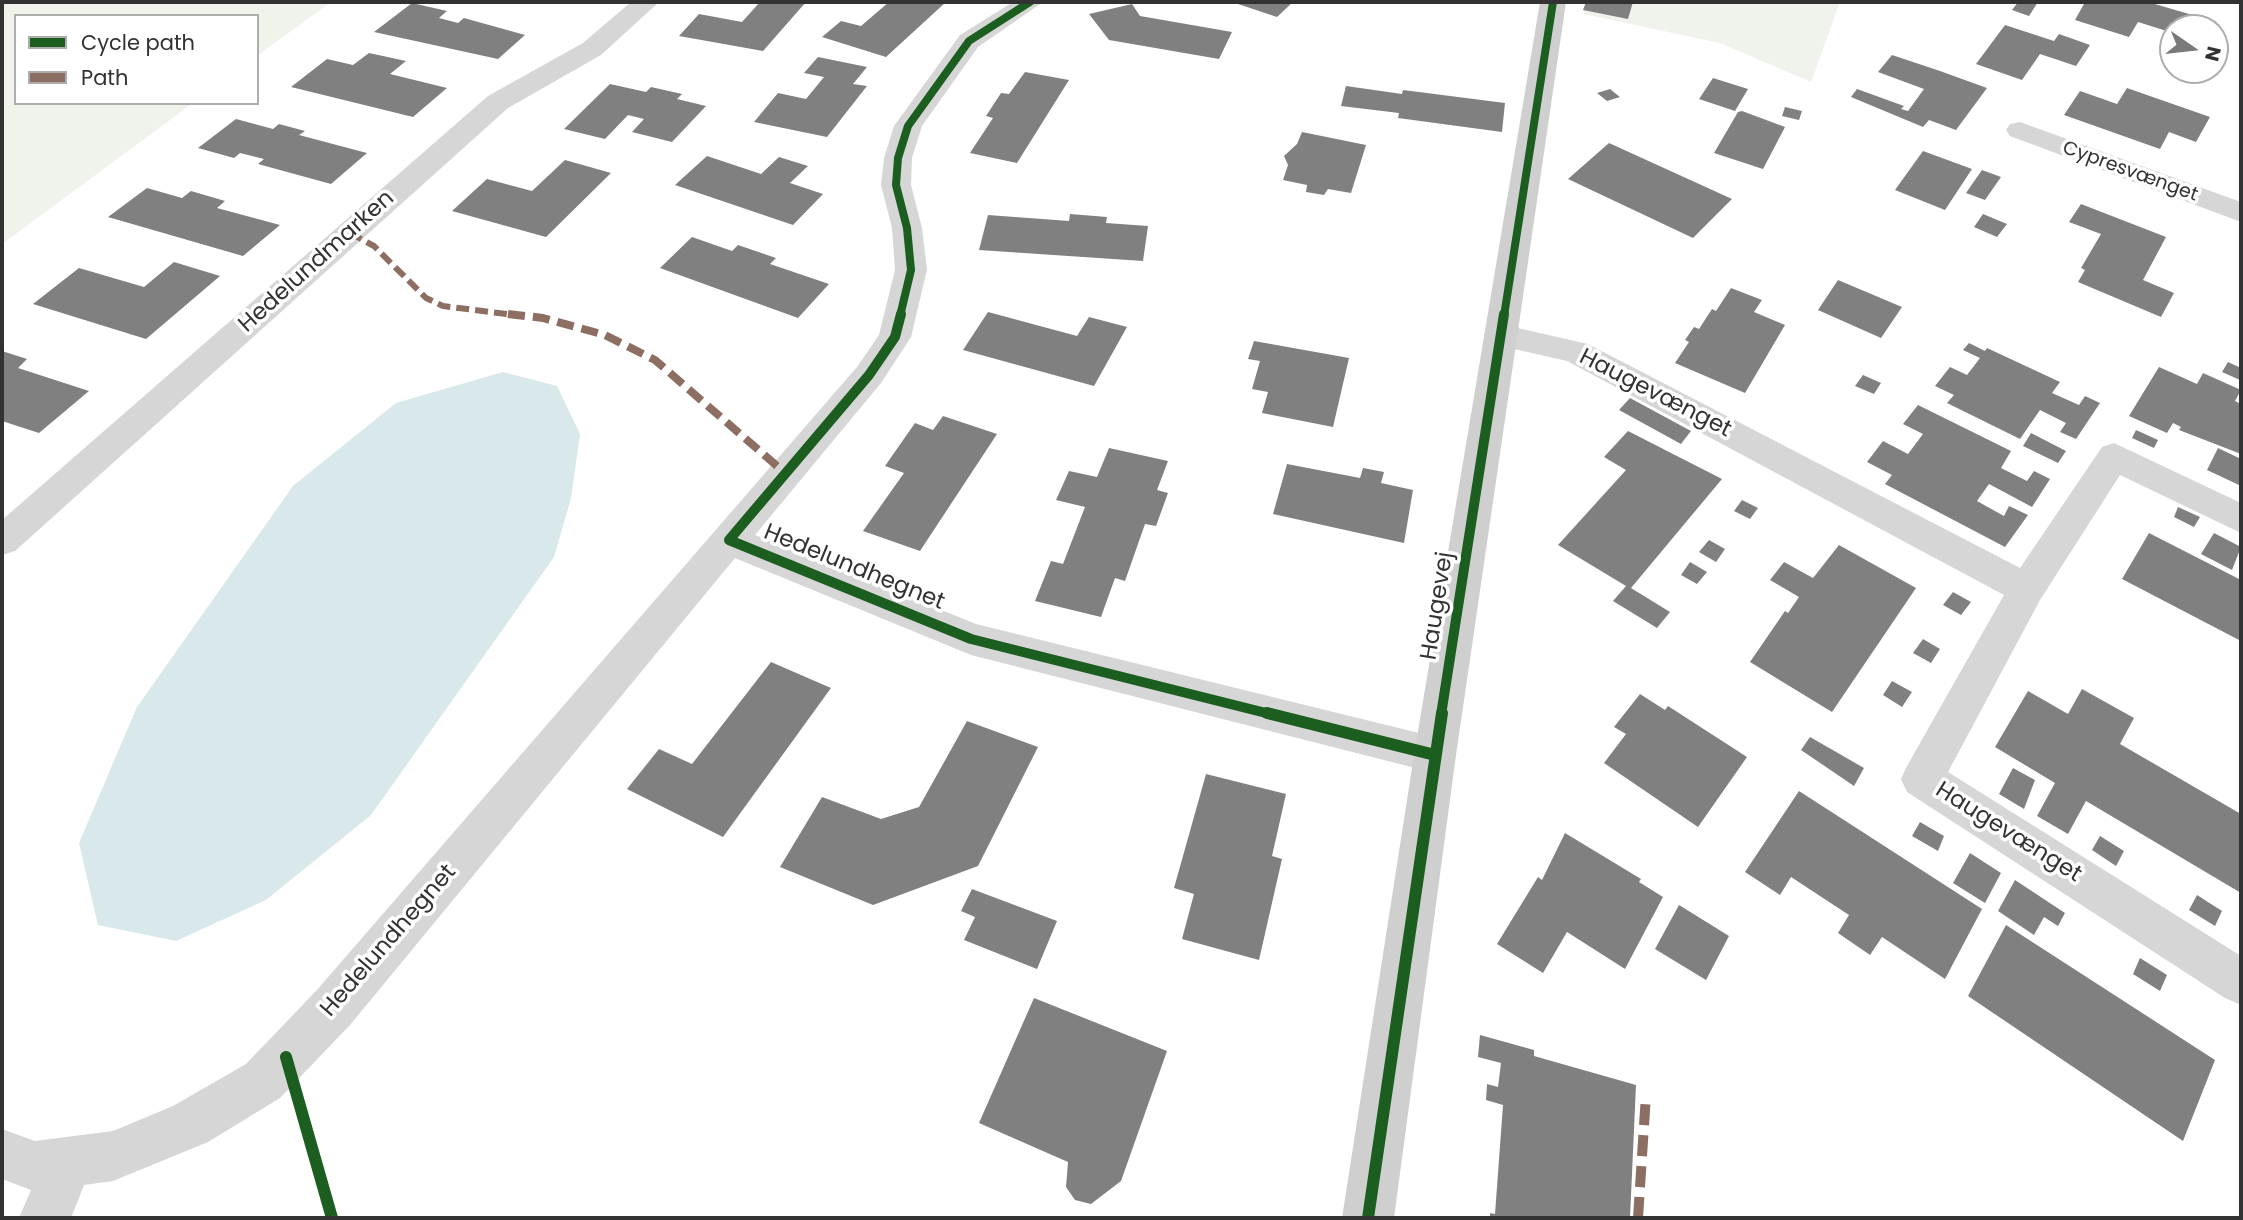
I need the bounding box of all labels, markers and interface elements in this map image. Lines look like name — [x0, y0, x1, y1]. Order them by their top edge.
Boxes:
legend — [14, 14, 259, 105]
north arrow — [2159, 14, 2229, 84]
text: Cycle path — [81, 28, 195, 57]
text: N — [2198, 44, 2228, 64]
text: Path — [81, 63, 128, 92]
street label: Cypresvænget — [2059, 137, 2201, 207]
street label: Hedelundmarken — [234, 185, 400, 339]
street label: Haugevænget — [1574, 344, 1736, 444]
street label: Hedelundhegnet — [760, 519, 948, 617]
street label: Haugevej — [1416, 550, 1460, 662]
street label: Haugevænget — [1930, 777, 2086, 889]
street label: Hedelundhegnet — [315, 859, 463, 1023]

